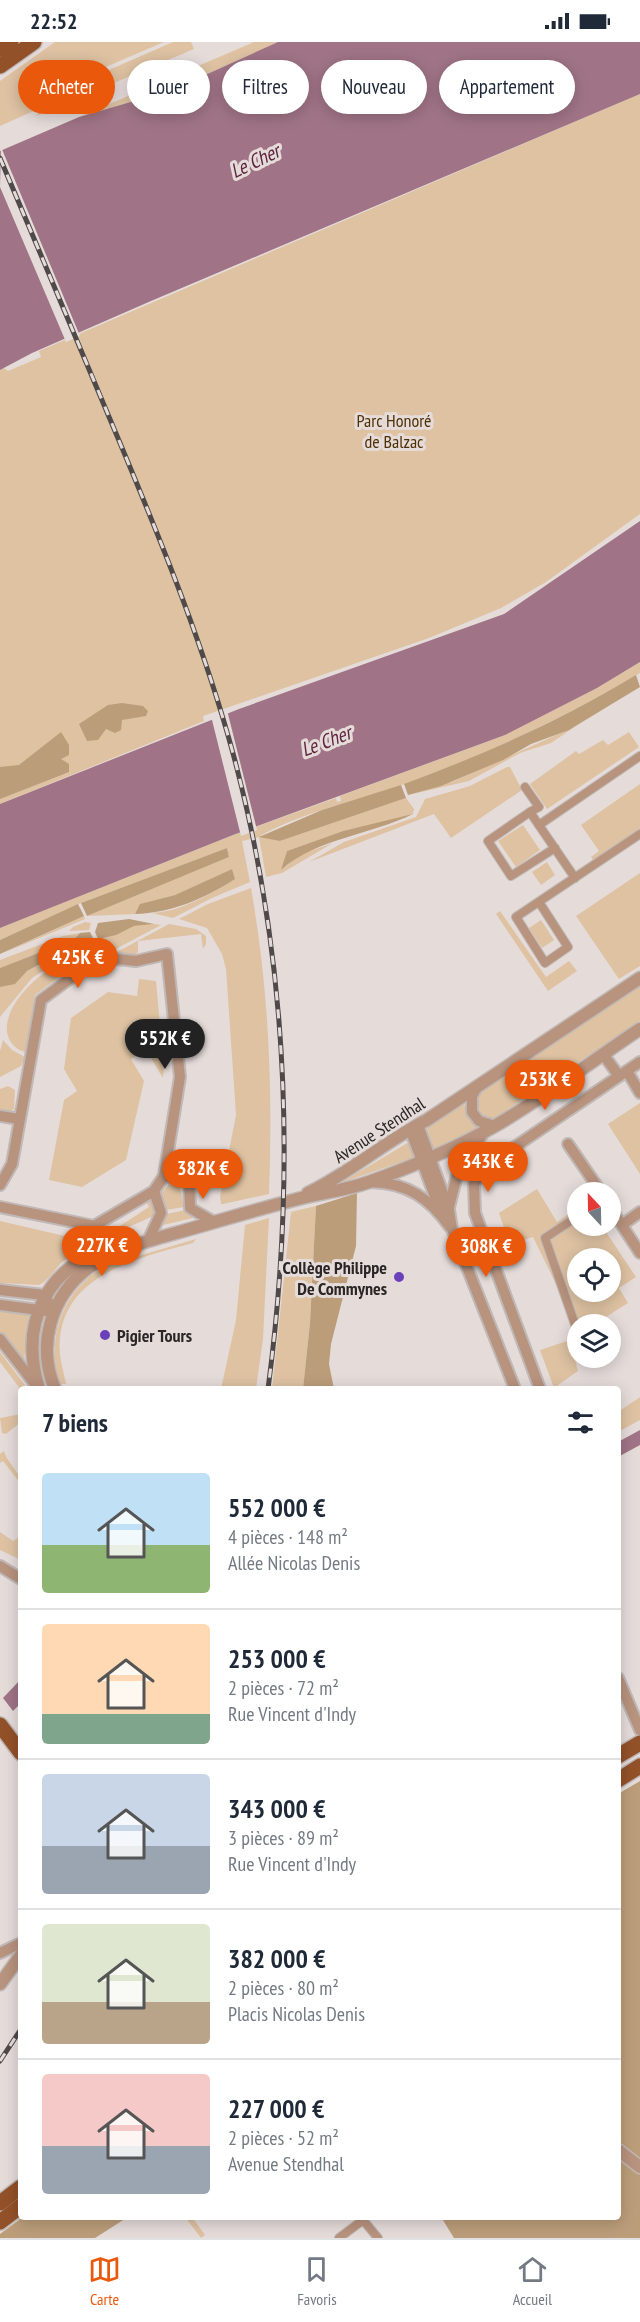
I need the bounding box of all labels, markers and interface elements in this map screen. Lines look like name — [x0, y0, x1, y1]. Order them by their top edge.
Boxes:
text: 22:52 — [30, 7, 78, 35]
chip: Acheter — [18, 60, 115, 114]
chip: Louer — [127, 60, 210, 114]
chip: Filtres — [222, 60, 309, 114]
chip: Nouveau — [321, 60, 427, 114]
chip: Appartement — [439, 60, 575, 114]
water label: Le Cher — [226, 137, 286, 184]
park label: Parc Honoré de Balzac — [356, 409, 432, 453]
water label: Le Cher — [297, 719, 357, 762]
pin: 425K € — [29, 938, 127, 989]
text: 425K € — [52, 944, 104, 970]
pin: 552K € — [116, 1019, 214, 1070]
text: 552K € — [139, 1025, 191, 1051]
pin: 253K € — [496, 1060, 594, 1111]
text: 253K € — [519, 1066, 571, 1092]
street label: Avenue Stendhal — [329, 1092, 430, 1168]
pin: 343K € — [439, 1142, 537, 1193]
text: 343K € — [462, 1148, 514, 1174]
pin: 382K € — [154, 1149, 252, 1200]
text: 382K € — [177, 1155, 229, 1181]
north arrow — [567, 1182, 621, 1236]
map controls — [567, 1182, 621, 1368]
pin: 227K € — [53, 1226, 151, 1277]
pin: 308K € — [437, 1227, 535, 1278]
text: 227K € — [76, 1232, 128, 1258]
text: 308K € — [460, 1233, 512, 1259]
button: locate — [567, 1248, 621, 1302]
place label: Collège Philippe De Commynes — [283, 1256, 387, 1300]
marker: Collège Philippe De Commynes — [392, 1270, 406, 1284]
button: layers — [567, 1314, 621, 1368]
place label: Pigier Tours — [117, 1324, 192, 1347]
marker: Pigier Tours — [98, 1328, 112, 1342]
text: 7 biens — [42, 1406, 108, 1439]
icon: filters — [564, 1406, 597, 1439]
text: 552 000 € — [228, 1491, 326, 1524]
icon: home — [90, 1497, 162, 1569]
text: 4 pièces · 148 m² — [228, 1524, 348, 1550]
text: Allée Nicolas Denis — [228, 1550, 360, 1576]
text: 253 000 € — [228, 1642, 326, 1675]
icon: home — [90, 1648, 162, 1720]
text: 2 pièces · 72 m² — [228, 1675, 339, 1701]
text: Rue Vincent d'Indy — [228, 1701, 356, 1727]
text: 343 000 € — [228, 1792, 326, 1825]
icon: home — [90, 1798, 162, 1870]
text: 3 pièces · 89 m² — [228, 1825, 339, 1851]
text: Rue Vincent d'Indy — [228, 1851, 356, 1877]
text: 382 000 € — [228, 1942, 326, 1975]
icon: home — [90, 1948, 162, 2020]
text: 2 pièces · 80 m² — [228, 1975, 339, 2001]
text: Placis Nicolas Denis — [228, 2001, 365, 2027]
text: 227 000 € — [228, 2092, 325, 2125]
icon: home — [90, 2098, 162, 2170]
text: 2 pièces · 52 m² — [228, 2125, 339, 2151]
text: Avenue Stendhal — [228, 2151, 344, 2177]
tab: Carte — [88, 2253, 121, 2309]
tab: Favoris — [297, 2253, 337, 2309]
tab: Accueil — [513, 2253, 552, 2309]

